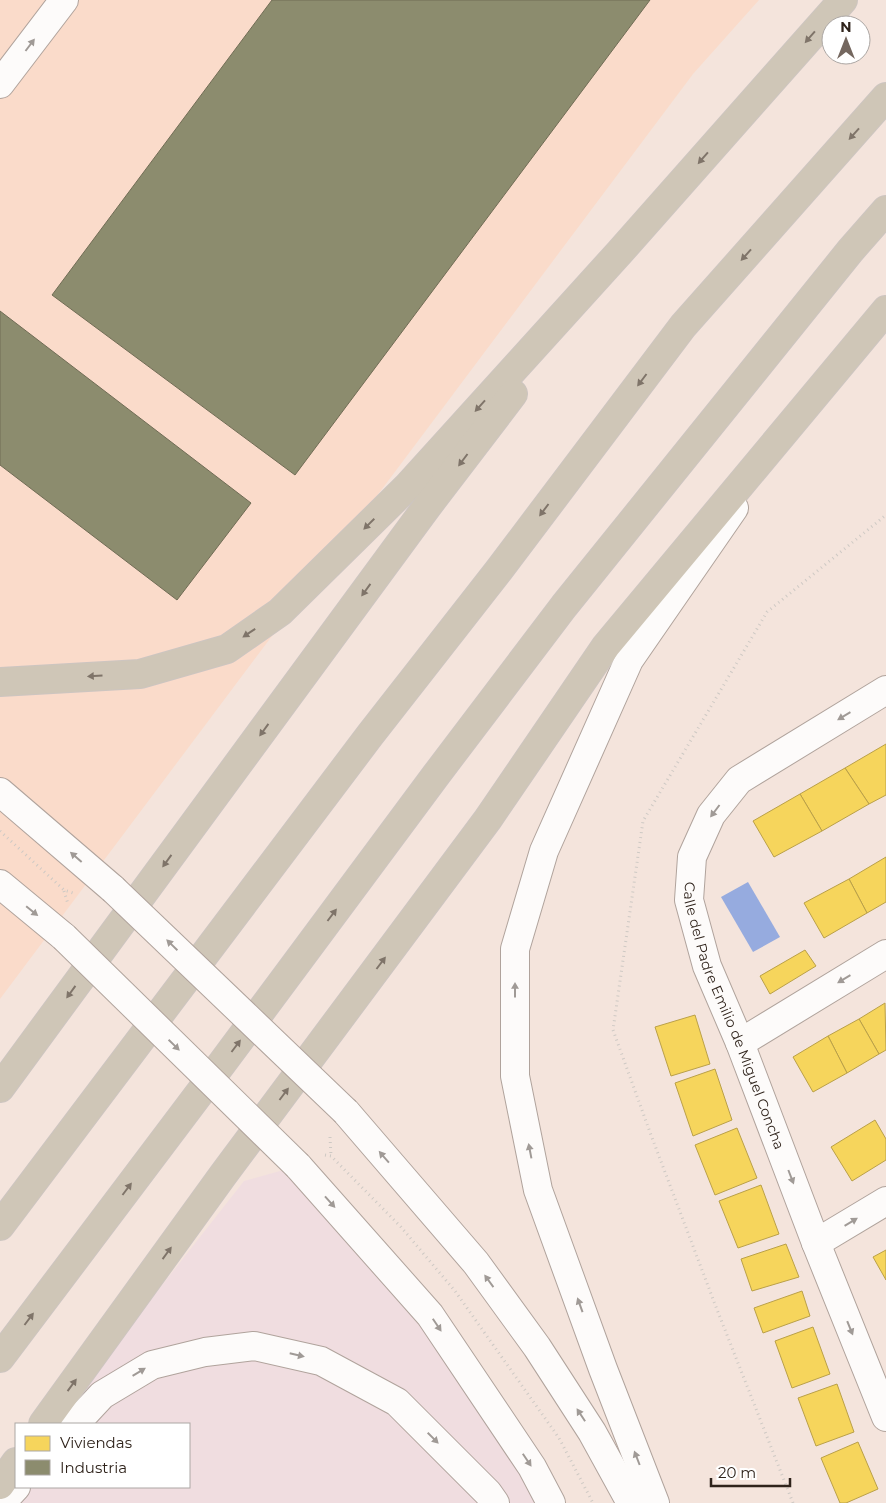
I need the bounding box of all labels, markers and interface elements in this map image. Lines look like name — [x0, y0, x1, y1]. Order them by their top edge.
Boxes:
north arrow — [821, 15, 871, 65]
text: N — [840, 18, 852, 36]
one-way arrow — [805, 30, 816, 43]
one-way arrow — [24, 39, 35, 52]
one-way arrow — [848, 127, 859, 140]
one-way arrow — [697, 152, 709, 164]
one-way arrow — [740, 249, 751, 262]
one-way arrow — [637, 373, 647, 387]
one-way arrow — [474, 399, 486, 411]
one-way arrow — [458, 453, 468, 467]
one-way arrow — [539, 503, 549, 517]
one-way arrow — [363, 518, 375, 530]
one-way arrow — [361, 583, 371, 597]
one-way arrow — [242, 628, 256, 638]
one-way arrow — [87, 673, 103, 681]
one-way arrow — [838, 711, 851, 720]
one-way arrow — [258, 723, 269, 736]
one-way arrow — [709, 804, 720, 817]
one-way arrow — [70, 851, 82, 863]
one-way arrow — [162, 854, 172, 868]
street label: Calle del Padre Emilio de Miguel Concha — [680, 881, 789, 1152]
one-way arrow — [25, 905, 38, 916]
one-way arrow — [327, 909, 338, 922]
one-way arrow — [166, 939, 178, 951]
one-way arrow — [375, 957, 386, 970]
one-way arrow — [838, 975, 851, 984]
one-way arrow — [511, 982, 519, 998]
one-way arrow — [66, 985, 76, 999]
one-way arrow — [168, 1039, 180, 1051]
one-way arrow — [231, 1039, 241, 1053]
one-way arrow — [278, 1088, 289, 1101]
one-way arrow — [526, 1144, 534, 1159]
one-way arrow — [379, 1150, 390, 1163]
one-way arrow — [787, 1170, 795, 1185]
one-way arrow — [122, 1183, 133, 1196]
one-way arrow — [324, 1196, 336, 1208]
one-way arrow — [845, 1218, 858, 1227]
one-way arrow — [162, 1246, 172, 1260]
one-way arrow — [484, 1275, 495, 1288]
one-way arrow — [576, 1298, 583, 1313]
one-way arrow — [24, 1313, 35, 1326]
one-way arrow — [432, 1318, 441, 1331]
one-way arrow — [847, 1321, 855, 1335]
one-way arrow — [289, 1351, 304, 1359]
one-way arrow — [133, 1368, 146, 1377]
one-way arrow — [67, 1378, 77, 1392]
one-way arrow — [576, 1408, 586, 1421]
legend — [15, 1423, 190, 1488]
one-way arrow — [427, 1432, 439, 1444]
text: Viviendas — [60, 1433, 132, 1452]
one-way arrow — [633, 1450, 641, 1465]
one-way arrow — [522, 1453, 532, 1466]
scale bar — [711, 1456, 790, 1488]
text: Industria — [60, 1458, 127, 1477]
text: 20 m — [718, 1463, 756, 1482]

